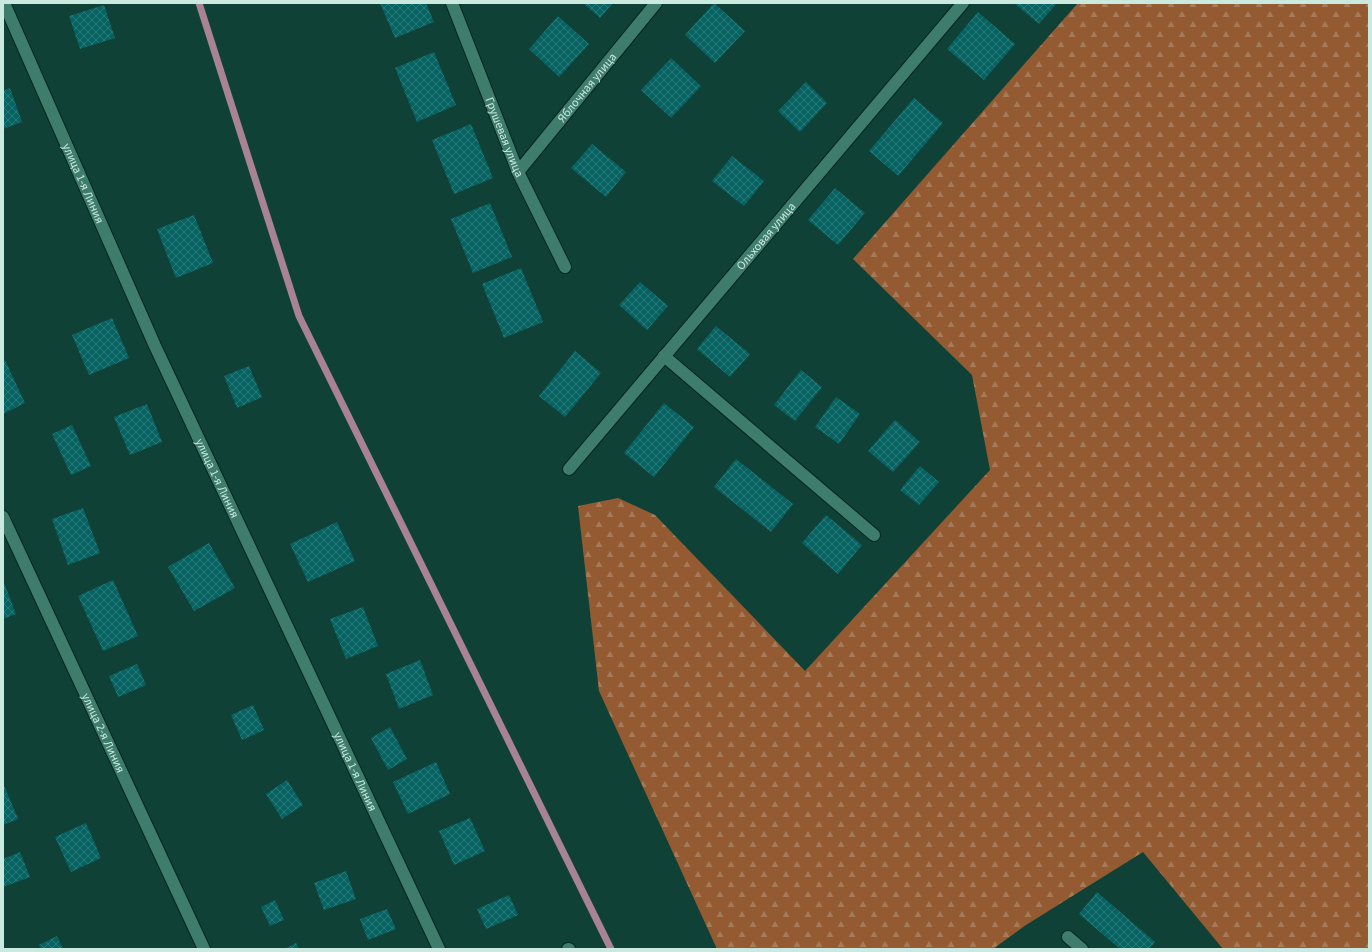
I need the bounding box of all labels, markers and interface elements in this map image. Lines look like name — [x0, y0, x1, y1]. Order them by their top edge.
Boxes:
street label: Яблочная улица — [553, 49, 621, 126]
street label: Грушевая улица — [481, 95, 528, 180]
street label: улица 1-я Линия — [58, 140, 109, 226]
street label: Ольховая улица — [732, 199, 800, 274]
street label: улица 1-я Линия — [191, 436, 243, 521]
street label: улица 2-я Линия — [78, 690, 129, 775]
street label: улица 1-я Линия — [329, 729, 381, 814]

